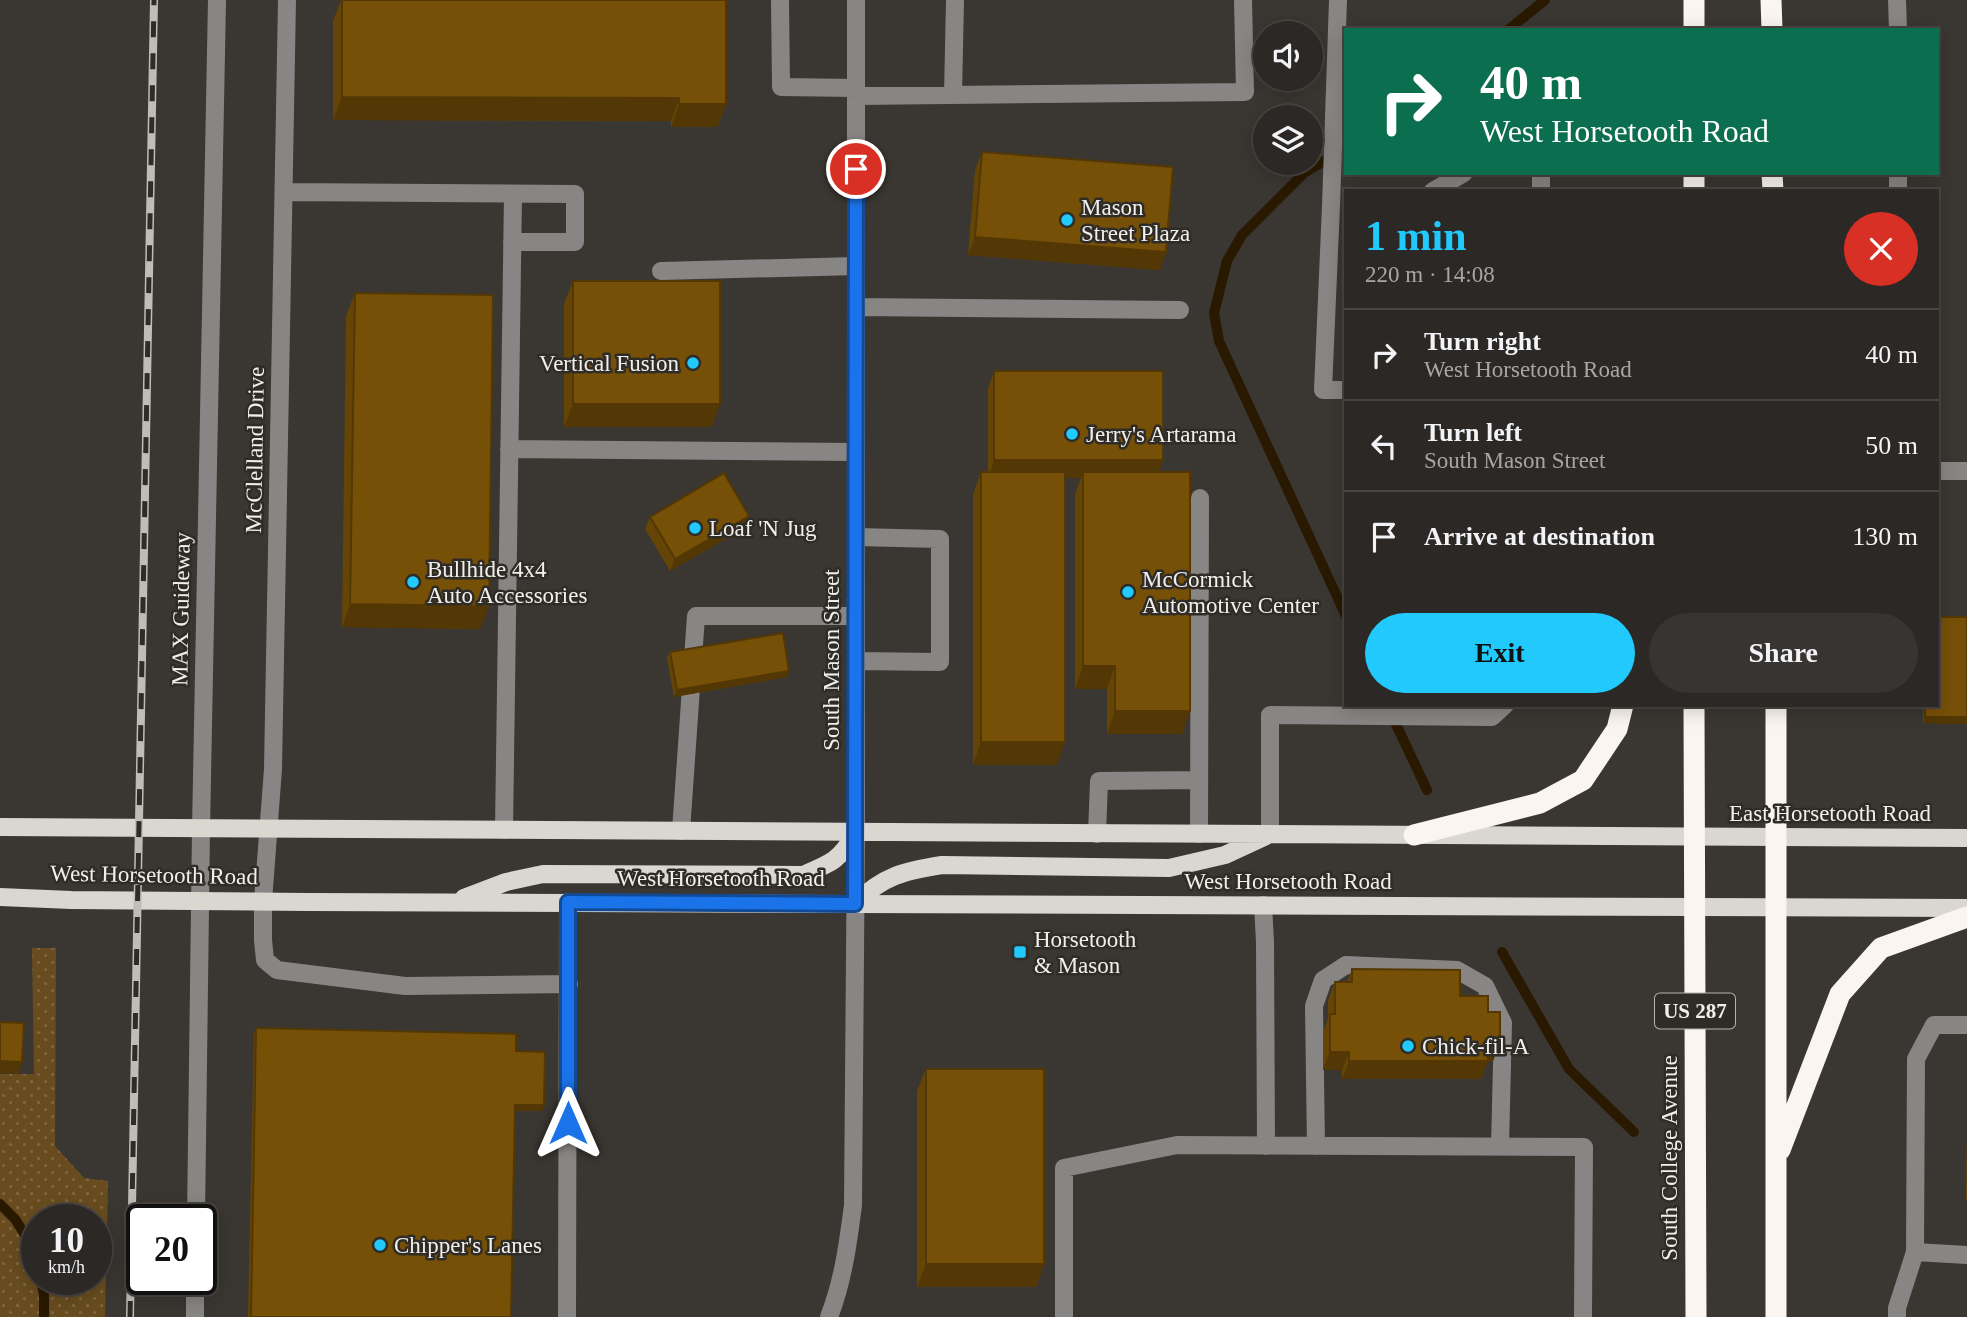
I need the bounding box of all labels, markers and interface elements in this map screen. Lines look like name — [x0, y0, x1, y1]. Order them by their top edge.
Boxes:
map controls — [1253, 21, 1323, 175]
button: sound — [1253, 21, 1323, 91]
text: 40 m — [1480, 55, 1582, 110]
icon: right — [1365, 56, 1456, 147]
button: layers — [1253, 105, 1323, 175]
text: West Horsetooth Road — [1480, 113, 1769, 149]
pin — [826, 139, 886, 199]
icon: arrive — [837, 150, 875, 188]
place label: Mason Street Plaza — [1081, 195, 1190, 246]
marker: Mason Street Plaza — [1059, 212, 1075, 228]
button: close — [1844, 212, 1918, 286]
text: 1 min — [1365, 213, 1467, 259]
text: 220 m · 14:08 — [1365, 262, 1495, 287]
text: Turn right — [1424, 327, 1541, 356]
icon: right — [1365, 336, 1403, 374]
text: 40 m — [1865, 340, 1918, 369]
place label: Vertical Fusion — [539, 351, 679, 376]
marker: Vertical Fusion — [685, 355, 701, 371]
text: West Horsetooth Road — [1424, 357, 1632, 382]
street label: McClelland Drive — [241, 366, 269, 534]
text: Turn left — [1424, 418, 1522, 447]
place label: Jerry's Artarama — [1086, 422, 1236, 447]
marker: Jerry's Artarama — [1064, 426, 1080, 442]
icon: left — [1365, 427, 1403, 465]
text: 50 m — [1865, 431, 1918, 460]
text: South Mason Street — [1424, 448, 1605, 473]
place label: Loaf 'N Jug — [709, 516, 817, 541]
icon: arrive — [1365, 518, 1403, 556]
marker: Loaf 'N Jug — [687, 520, 703, 536]
text: Arrive at destination — [1424, 522, 1655, 551]
text: 130 m — [1852, 522, 1918, 551]
street label: MAX Guideway — [167, 531, 195, 686]
place label: Bullhide 4x4 Auto Accessories — [427, 557, 587, 608]
place label: McCormick Automotive Center — [1142, 567, 1319, 618]
street label: South Mason Street — [819, 569, 844, 751]
marker: Bullhide 4x4 Auto Accessories — [405, 574, 421, 590]
marker: McCormick Automotive Center — [1120, 584, 1136, 600]
button: Exit — [1365, 613, 1635, 693]
button: Share — [1649, 613, 1918, 693]
street label: East Horsetooth Road — [1729, 801, 1931, 826]
street label: West Horsetooth Road — [50, 861, 259, 889]
street label: West Horsetooth Road — [617, 866, 825, 891]
street label: West Horsetooth Road — [1184, 869, 1392, 894]
place label: Horsetooth & Mason — [1034, 927, 1137, 978]
marker: Horsetooth & Mason — [1012, 944, 1028, 960]
road number: US 287 — [1655, 993, 1735, 1028]
place label: Chick-fil-A — [1422, 1034, 1530, 1059]
marker: Chick-fil-A — [1400, 1038, 1416, 1054]
street label: South College Avenue — [1657, 1055, 1682, 1261]
position arrow — [531, 1086, 605, 1160]
speed limit sign: 20 — [126, 1204, 217, 1295]
text: 10 — [49, 1221, 84, 1260]
place label: Chipper's Lanes — [394, 1233, 542, 1258]
marker: Chipper's Lanes — [372, 1237, 388, 1253]
text: km/h — [48, 1257, 85, 1277]

